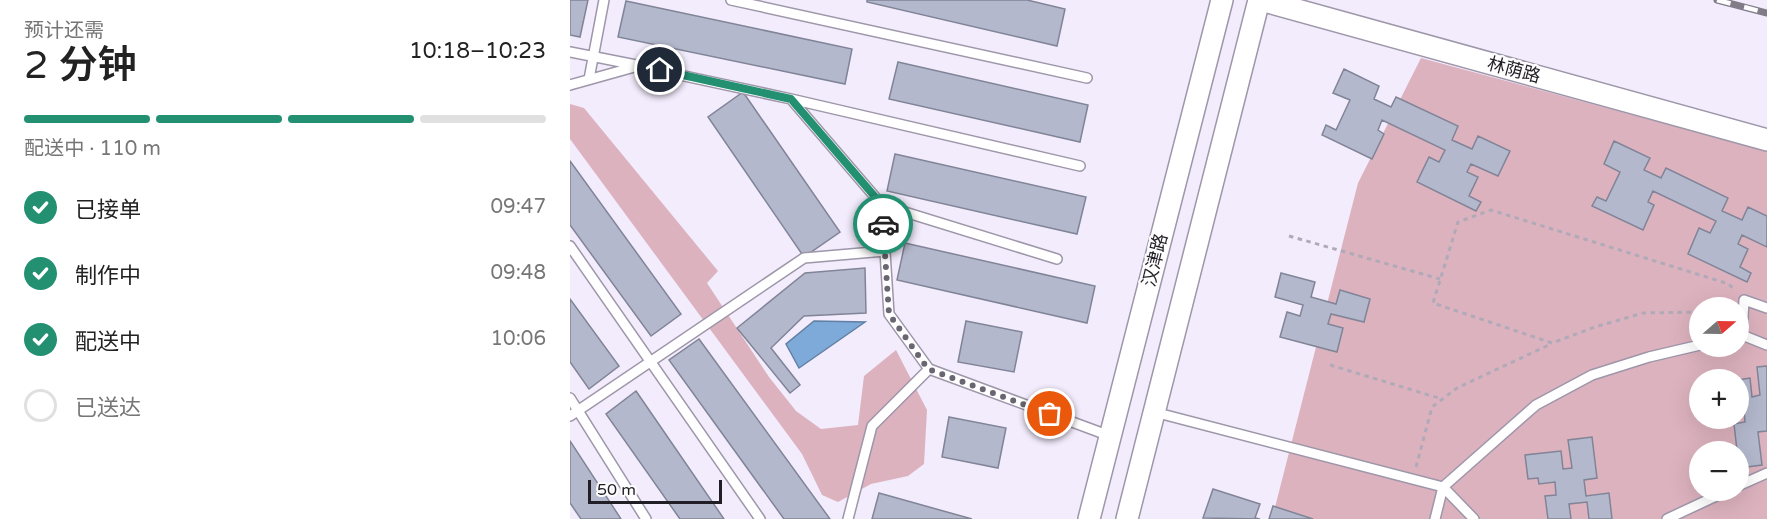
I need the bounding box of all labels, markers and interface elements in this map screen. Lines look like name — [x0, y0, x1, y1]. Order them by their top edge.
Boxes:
text: 预计还需 — [24, 19, 104, 43]
text: 10:18–10:23 — [409, 38, 546, 64]
text: 2 分钟 — [24, 42, 137, 89]
pin — [634, 44, 685, 95]
street label: 林荫路 — [1485, 52, 1543, 88]
icon: home — [643, 53, 676, 86]
text: 配送中 · 110 m — [24, 137, 161, 161]
icon: check — [24, 191, 57, 224]
courier — [853, 194, 913, 254]
text: 09:47 — [491, 195, 546, 219]
text: 已接单 — [75, 197, 141, 223]
icon: car — [867, 208, 900, 241]
street label: 汉津路 — [1138, 231, 1172, 289]
icon: check — [24, 257, 57, 290]
text: 09:48 — [491, 261, 546, 285]
text: 制作中 — [75, 263, 141, 289]
north arrow — [1689, 297, 1749, 357]
map controls — [1689, 297, 1749, 501]
icon: check — [24, 323, 57, 356]
text: 10:06 — [491, 327, 546, 351]
text: 配送中 — [75, 329, 141, 355]
button: + — [1689, 369, 1749, 429]
pin — [1024, 388, 1075, 439]
text: 已送达 — [75, 395, 141, 421]
icon: bag — [1033, 397, 1066, 430]
button: − — [1689, 441, 1749, 501]
scale bar — [588, 477, 722, 504]
text: 50 m — [597, 480, 636, 500]

